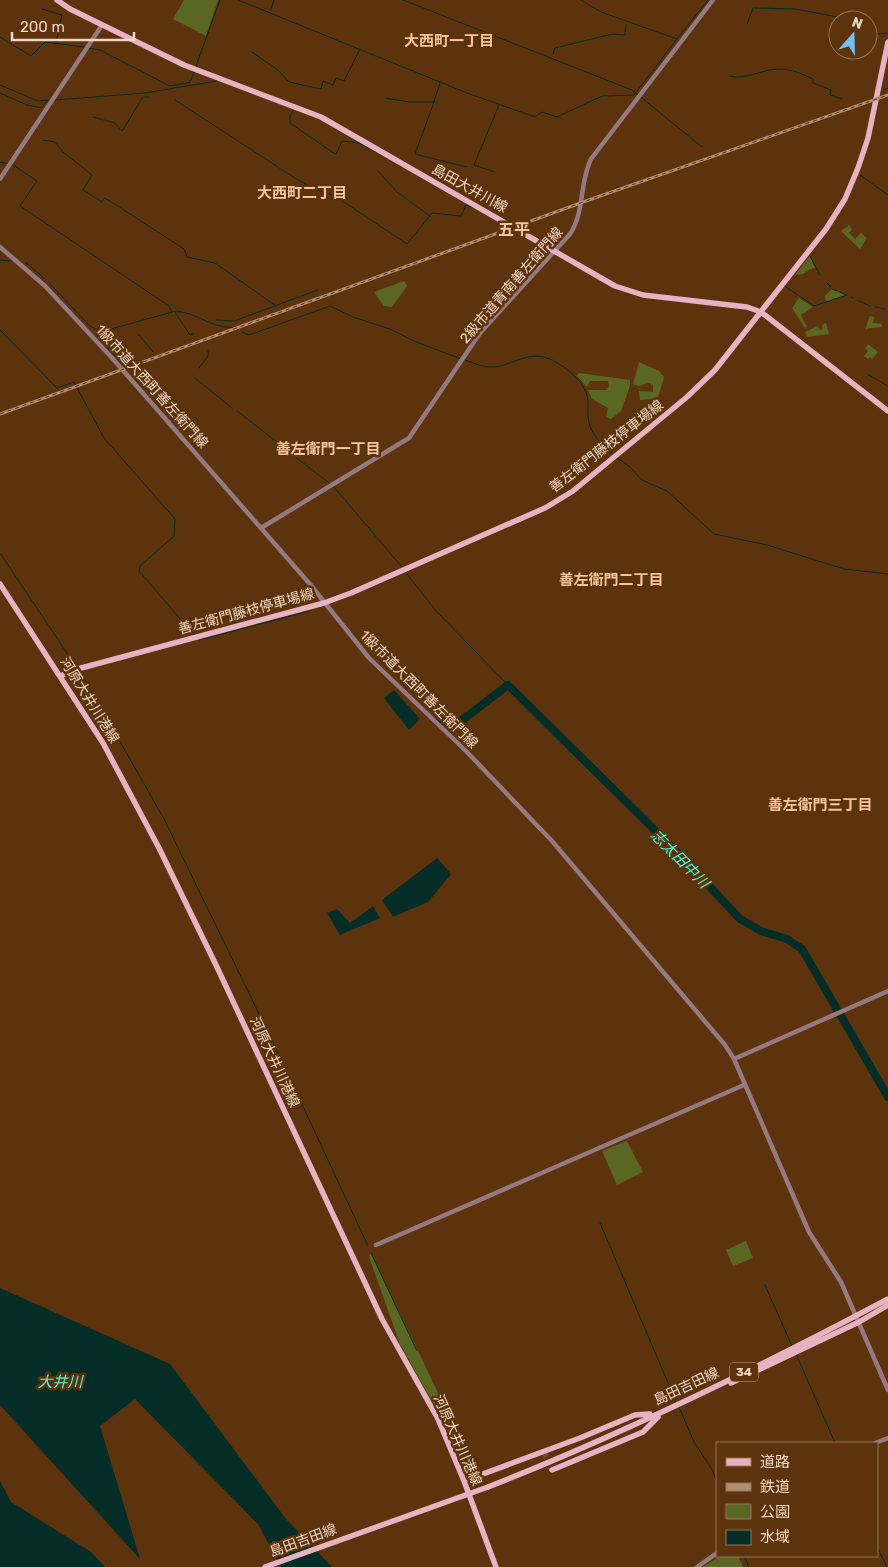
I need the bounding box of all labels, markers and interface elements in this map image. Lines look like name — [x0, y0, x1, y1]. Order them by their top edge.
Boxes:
scale bar — [12, 10, 135, 42]
north arrow — [828, 10, 878, 60]
text: N — [850, 14, 865, 33]
text: 200 m — [20, 18, 65, 36]
district label: 大西町一丁目 — [404, 32, 494, 50]
street label: 島田大井川線 — [429, 161, 511, 216]
district label: 大西町二丁目 — [257, 184, 347, 202]
district label: 五平 — [498, 220, 530, 239]
street label: 2級市道青南善左衛門線 — [456, 224, 566, 347]
street label: 1級市道大西町善左衛門線 — [92, 321, 211, 451]
street label: 善左衛門藤枝停車場線 — [546, 397, 667, 496]
district label: 善左衛門一丁目 — [275, 440, 381, 458]
district label: 善左衛門二丁目 — [558, 571, 664, 589]
street label: 善左衛門藤枝停車場線 — [176, 585, 316, 638]
street label: 1級市道大西町善左衛門線 — [356, 627, 481, 752]
street label: 河原大井川港線 — [56, 654, 123, 746]
district label: 善左衛門三丁目 — [767, 796, 873, 814]
water label: 志太田中川 — [647, 826, 714, 893]
street label: 河原大井川港線 — [246, 1014, 303, 1110]
road number: 34 — [730, 1362, 758, 1381]
street label: 島田吉田線 — [651, 1364, 722, 1409]
water label: 大井川 — [37, 1373, 84, 1391]
street label: 河原大井川港線 — [430, 1392, 485, 1488]
legend — [716, 1442, 878, 1557]
text: 道路 — [760, 1453, 790, 1471]
text: 鉄道 — [760, 1478, 790, 1496]
text: 公園 — [760, 1503, 790, 1521]
street label: 島田吉田線 — [267, 1521, 339, 1560]
text: 水域 — [760, 1528, 790, 1546]

